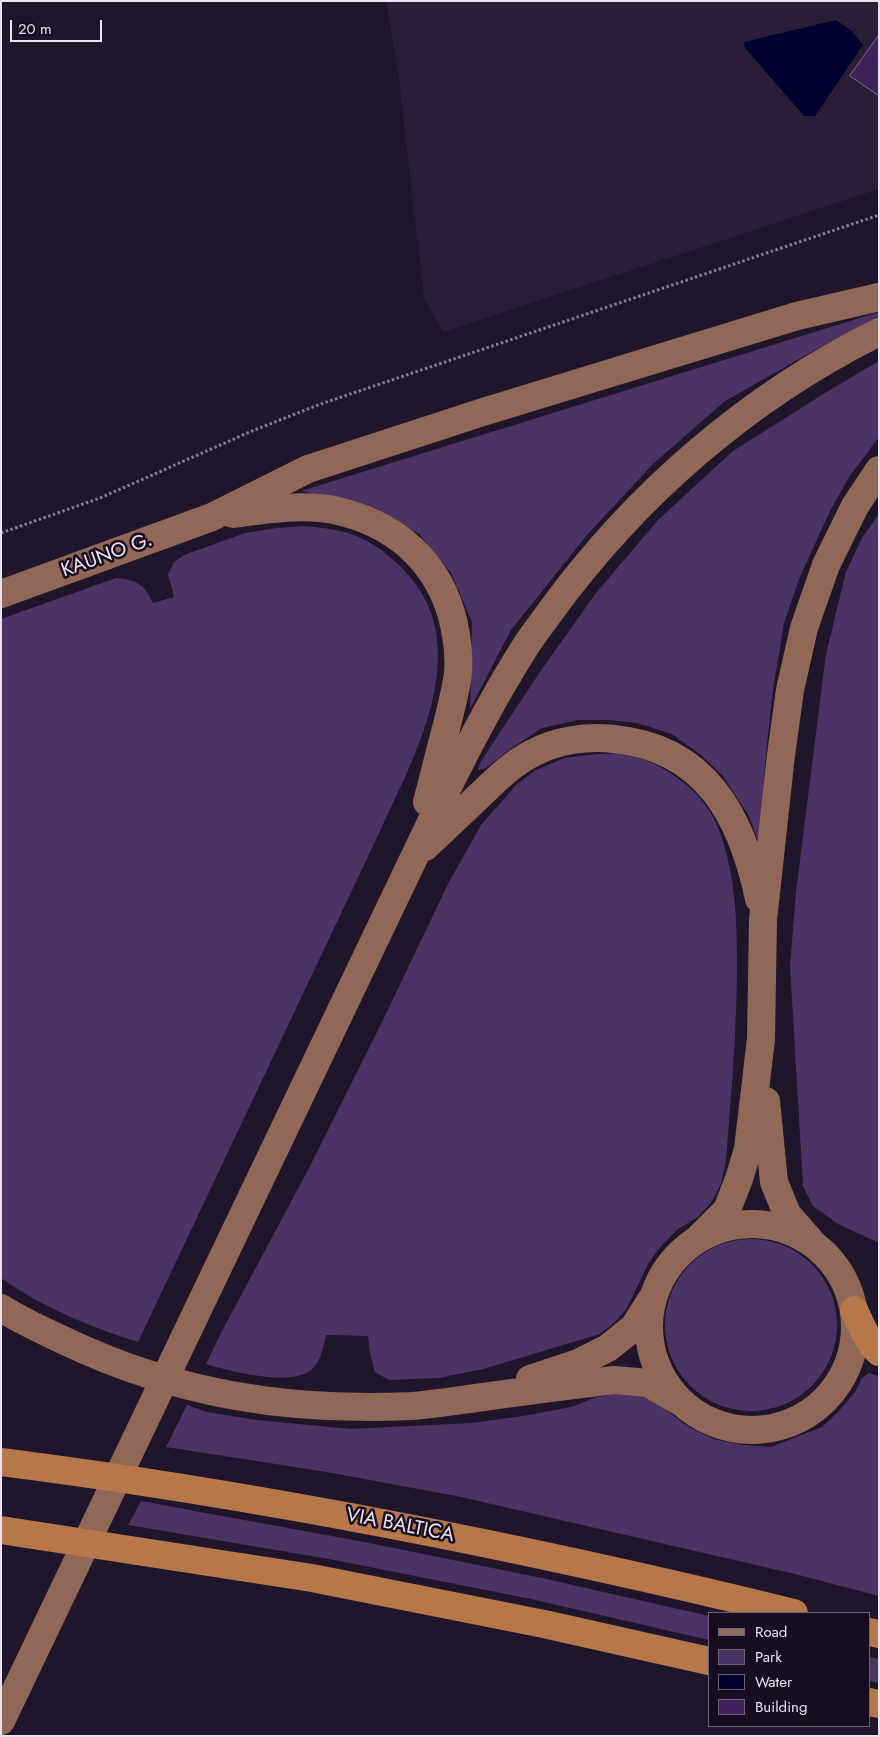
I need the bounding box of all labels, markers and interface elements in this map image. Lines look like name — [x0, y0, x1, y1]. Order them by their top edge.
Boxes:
scale bar — [12, 10, 105, 42]
text: 20 m — [18, 18, 52, 40]
street label: KAUNO G. — [58, 528, 156, 584]
street label: VIA BALTICA — [344, 1504, 456, 1548]
legend — [708, 1612, 870, 1727]
text: Road — [755, 1621, 787, 1643]
text: Park — [755, 1646, 782, 1668]
text: Water — [755, 1671, 792, 1693]
text: Building — [755, 1696, 807, 1718]

